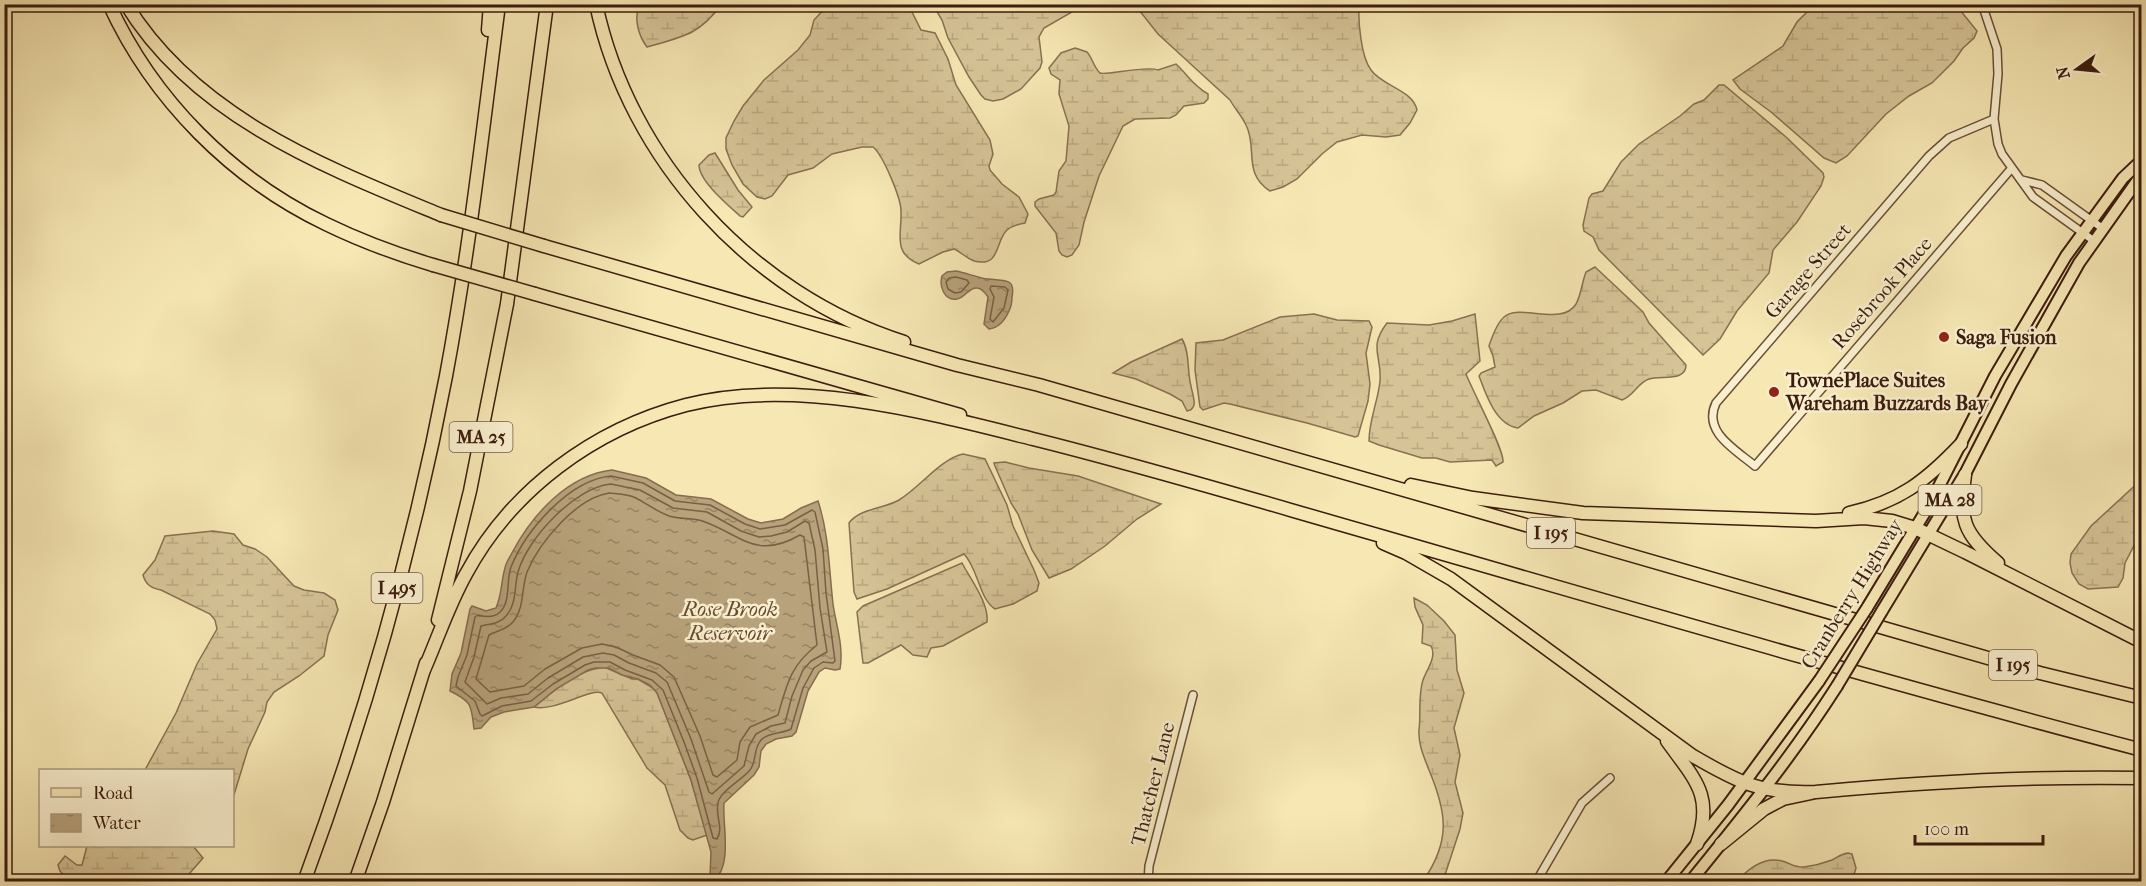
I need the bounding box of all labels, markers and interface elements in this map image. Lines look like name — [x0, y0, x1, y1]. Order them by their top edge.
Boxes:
north arrow — [2047, 39, 2107, 99]
text: N — [2052, 64, 2074, 81]
street label: Garage Street — [1760, 219, 1856, 323]
street label: Rosebrook Place — [1827, 232, 1937, 354]
place label: Saga Fusion — [1956, 326, 2057, 349]
marker: Saga Fusion — [1937, 330, 1951, 344]
place label: TownePlace Suites Wareham Buzzards Bay — [1785, 369, 1989, 415]
marker: TownePlace Suites Wareham Buzzards Bay — [1767, 385, 1781, 399]
road number: MA 25 — [450, 422, 512, 452]
road number: MA 28 — [1918, 485, 1982, 515]
street label: Cranberry Highway — [1797, 514, 1908, 673]
road number: I 195 — [1527, 518, 1575, 548]
road number: I 495 — [372, 573, 422, 603]
water label: Rose Brook Reservoir — [680, 597, 778, 645]
road number: I 195 — [1989, 650, 2037, 680]
street label: Thatcher Lane — [1126, 720, 1180, 848]
legend — [39, 769, 234, 847]
text: Road — [93, 783, 133, 804]
scale bar — [1915, 808, 2042, 846]
text: Water — [92, 813, 141, 834]
text: 100 m — [1924, 819, 1969, 840]

